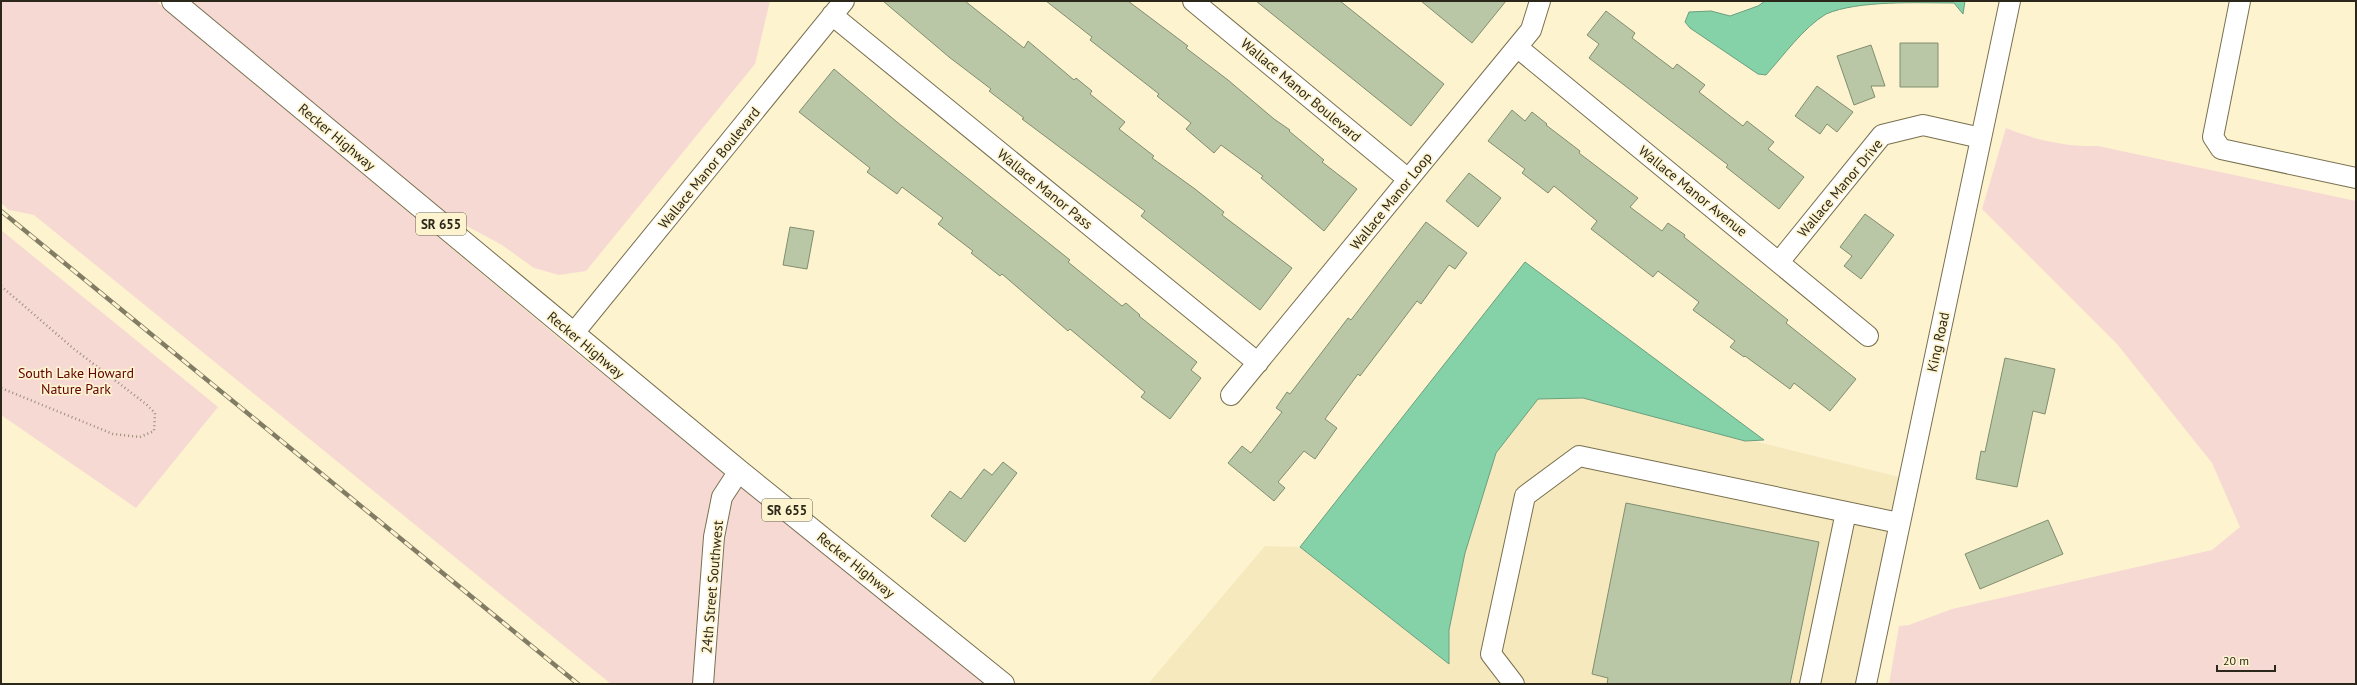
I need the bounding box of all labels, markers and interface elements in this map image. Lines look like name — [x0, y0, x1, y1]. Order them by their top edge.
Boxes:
street label: Wallace Manor Boulevard — [1237, 34, 1365, 146]
street label: Recker Highway — [295, 100, 380, 175]
street label: Wallace Manor Boulevard — [654, 103, 764, 233]
street label: Wallace Manor Drive — [1794, 135, 1886, 241]
street label: Wallace Manor Avenue — [1635, 142, 1751, 240]
street label: Wallace Manor Pass — [994, 145, 1096, 233]
street label: Wallace Manor Loop — [1346, 148, 1436, 254]
road number: SR 655 — [416, 213, 466, 235]
street label: Recker Highway — [544, 308, 629, 383]
street label: King Road — [1923, 310, 1953, 374]
park label: South Lake Howard Nature Park — [18, 364, 134, 398]
road number: SR 655 — [762, 499, 812, 521]
street label: 24th Street Southwest — [697, 519, 727, 654]
street label: Recker Highway — [813, 528, 899, 602]
scale bar — [2217, 647, 2275, 673]
text: 20 m — [2223, 653, 2249, 668]

